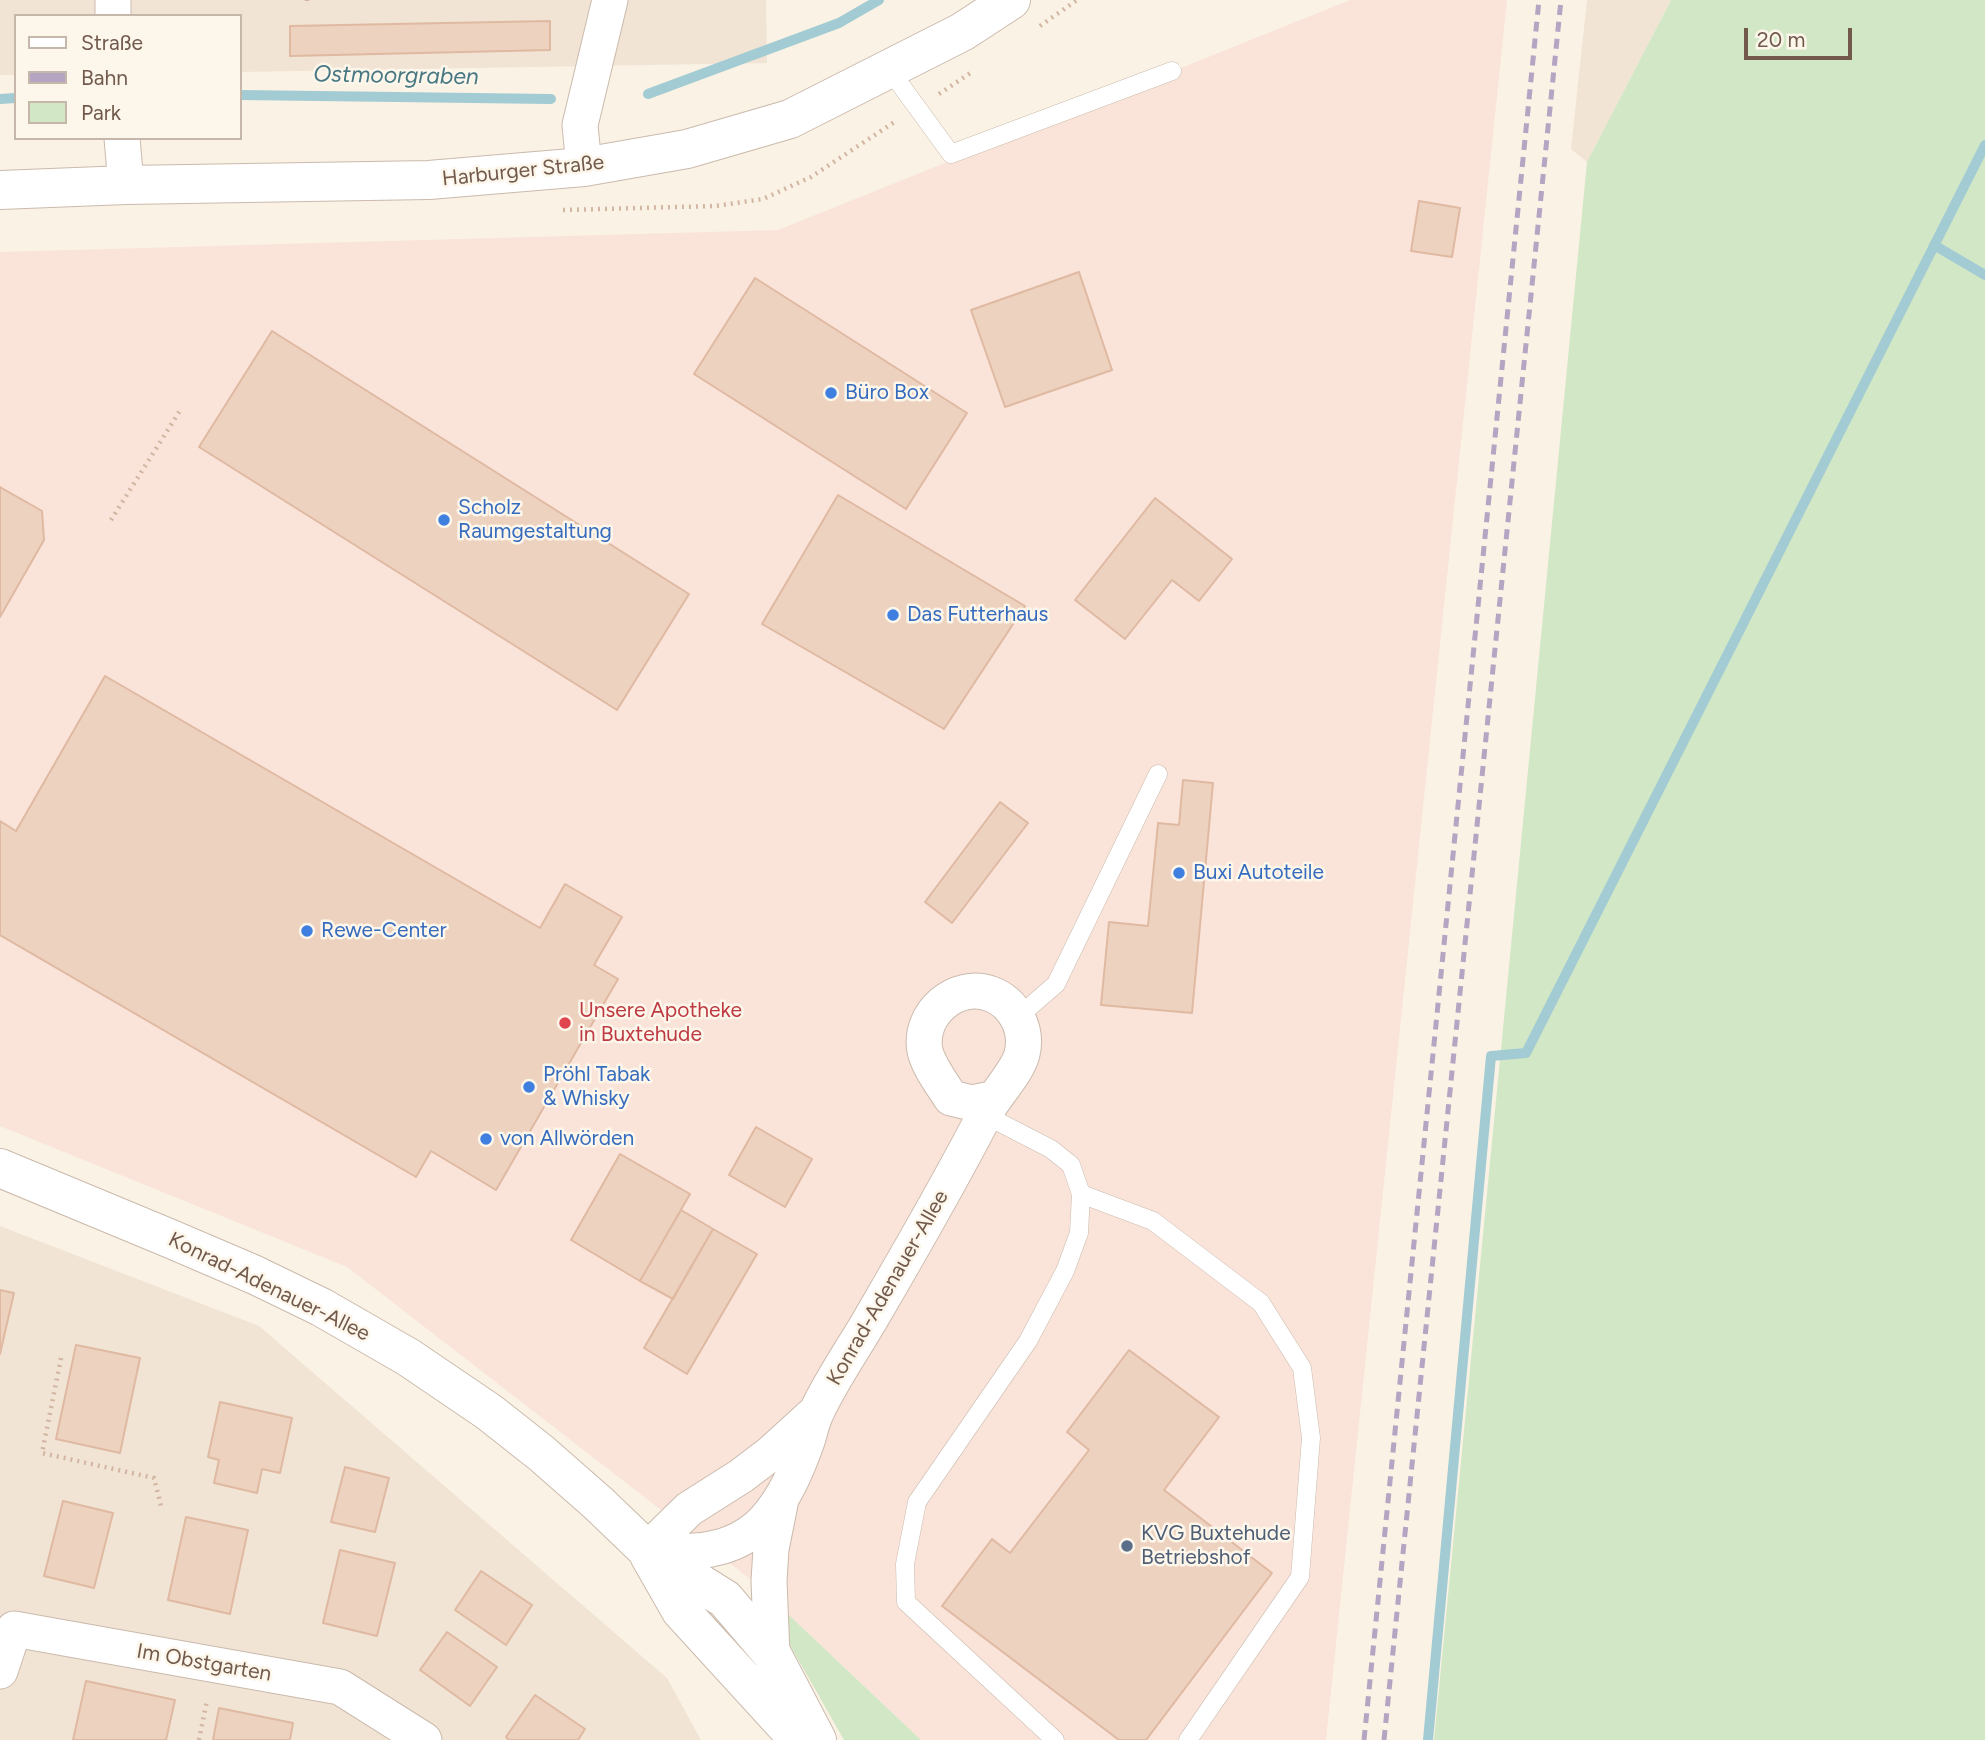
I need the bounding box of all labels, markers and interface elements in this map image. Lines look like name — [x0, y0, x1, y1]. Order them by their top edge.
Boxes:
legend — [14, 14, 242, 140]
scale bar — [1747, 14, 1856, 58]
text: 20 m — [1757, 27, 1805, 52]
text: Straße — [81, 30, 143, 55]
water label: Ostmoorgraben — [313, 61, 479, 91]
text: Bahn — [81, 65, 128, 90]
text: Park — [81, 100, 121, 125]
street label: Harburger Straße — [441, 150, 605, 192]
place label: Büro Box — [845, 380, 929, 406]
marker: Büro Box — [823, 385, 839, 401]
place label: Scholz Raumgestaltung — [458, 495, 612, 545]
marker: Scholz Raumgestaltung — [436, 512, 452, 528]
place label: Das Futterhaus — [907, 602, 1048, 628]
marker: Das Futterhaus — [885, 607, 901, 623]
place label: Buxi Autoteile — [1193, 860, 1324, 886]
marker: Buxi Autoteile — [1171, 865, 1187, 881]
place label: Rewe-Center — [321, 918, 447, 944]
marker: Rewe-Center — [299, 923, 315, 939]
place label: Unsere Apotheke in Buxtehude — [579, 998, 742, 1048]
marker: Unsere Apotheke in Buxtehude — [557, 1015, 573, 1031]
place label: Pröhl Tabak & Whisky — [543, 1062, 650, 1112]
marker: Pröhl Tabak & Whisky — [521, 1079, 537, 1095]
place label: von Allwörden — [500, 1126, 634, 1152]
marker: von Allwörden — [478, 1131, 494, 1147]
street label: Konrad-Adenauer-Allee — [822, 1186, 954, 1390]
street label: Konrad-Adenauer-Allee — [164, 1227, 374, 1347]
place label: KVG Buxtehude Betriebshof — [1141, 1521, 1291, 1571]
marker: KVG Buxtehude Betriebshof — [1119, 1538, 1135, 1554]
street label: Im Obstgarten — [135, 1639, 273, 1687]

